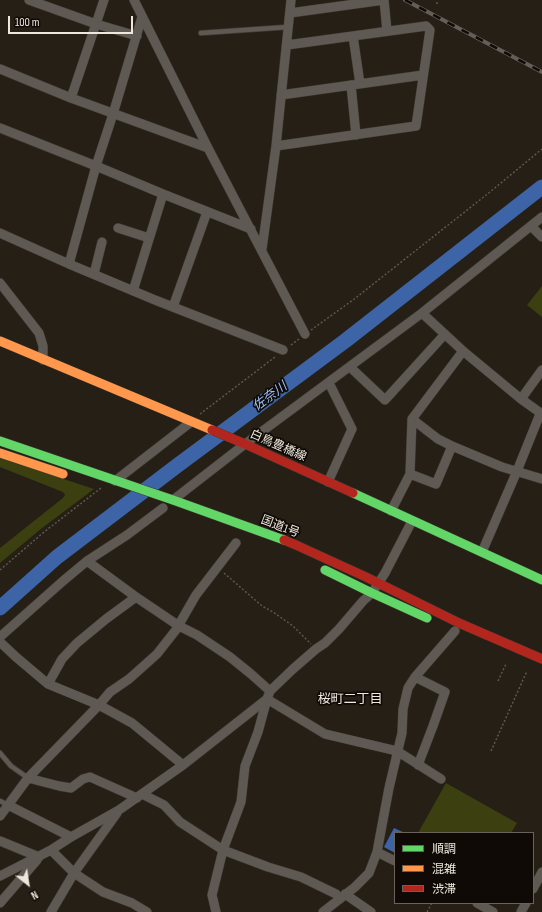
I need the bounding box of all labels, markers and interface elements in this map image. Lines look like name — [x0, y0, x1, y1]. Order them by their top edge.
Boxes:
scale bar — [10, 8, 135, 34]
text: 100 m — [15, 15, 40, 30]
water label: 佐奈川 — [250, 379, 290, 415]
street label: 白鳥豊橋線 — [248, 427, 308, 465]
street label: 国道1号 — [259, 513, 301, 541]
district label: 桜町二丁目 — [318, 692, 382, 708]
legend — [394, 832, 534, 904]
text: 順調 — [432, 842, 456, 857]
text: 混雑 — [432, 862, 456, 877]
north arrow — [8, 864, 48, 904]
text: 渋滞 — [432, 882, 456, 897]
text: N — [28, 888, 40, 902]

